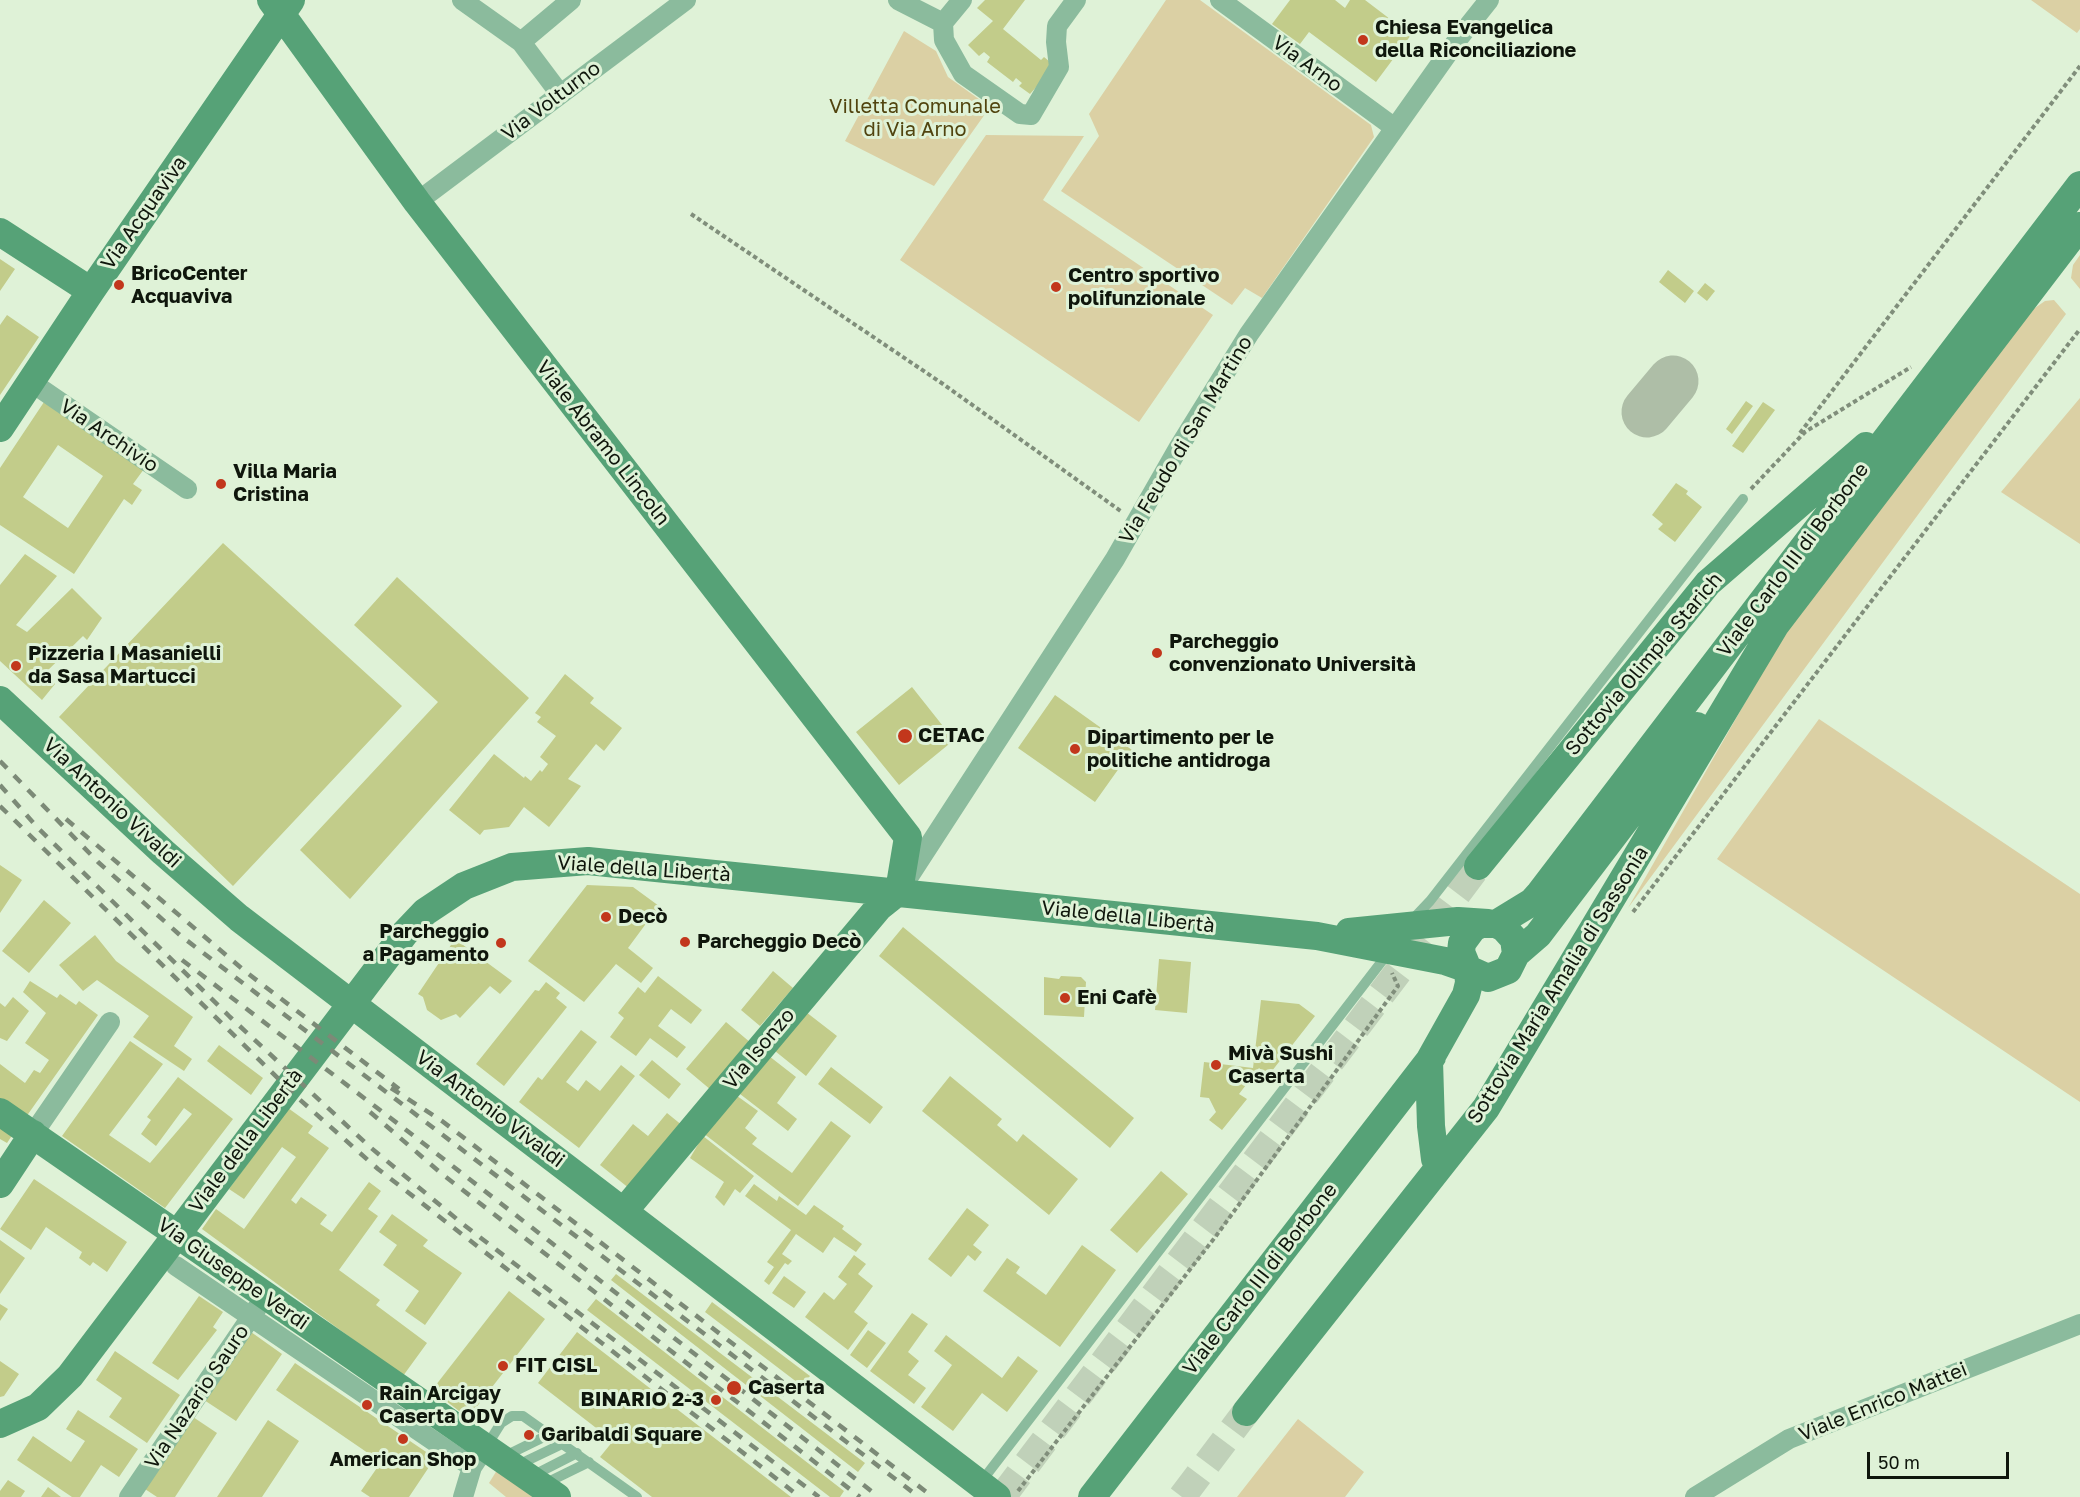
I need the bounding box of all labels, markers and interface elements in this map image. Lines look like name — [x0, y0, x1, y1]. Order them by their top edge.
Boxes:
place label: Chiesa Evangelica della Riconciliazione — [1375, 16, 1576, 63]
street label: Via Arno — [1267, 31, 1347, 97]
marker: Chiesa Evangelica della Riconciliazione — [1356, 33, 1370, 47]
street label: Via Volturno — [497, 56, 605, 146]
park label: Villetta Comunale di Via Arno — [829, 95, 1001, 142]
street label: Via Acquaviva — [96, 152, 192, 274]
place label: BricoCenter Acquaviva — [131, 262, 248, 309]
place label: Centro sportivo polifunzionale — [1068, 264, 1219, 311]
marker: BricoCenter Acquaviva — [112, 278, 126, 292]
marker: Centro sportivo polifunzionale — [1049, 280, 1063, 294]
street label: Via Feudo di San Martino — [1114, 332, 1258, 548]
street label: Viale Abramo Lincoln — [531, 356, 675, 530]
street label: Via Archivio — [55, 394, 163, 478]
street label: Viale Carlo III di Borbone — [1712, 458, 1874, 662]
place label: Villa Maria Cristina — [233, 460, 337, 507]
marker: Villa Maria Cristina — [214, 477, 228, 491]
street label: Sottovia Olimpia Starich — [1560, 568, 1728, 760]
place label: Parcheggio convenzionato Università — [1169, 630, 1416, 677]
place label: Pizzeria I Masanielli da Sasa Martucci — [28, 642, 221, 689]
marker: Parcheggio convenzionato Università — [1150, 646, 1164, 660]
marker: Pizzeria I Masanielli da Sasa Martucci — [9, 659, 23, 673]
place label: CETAC — [918, 724, 985, 748]
place label: Dipartimento per le politiche antidroga — [1087, 726, 1274, 773]
marker: CETAC — [896, 727, 914, 745]
street label: Via Antonio Vivaldi — [38, 733, 186, 873]
marker: Dipartimento per le politiche antidroga — [1068, 742, 1082, 756]
street label: Sottovia Maria Amalia di Sassonia — [1462, 842, 1654, 1128]
street label: Viale della Libertà — [556, 851, 732, 887]
street label: Viale della Libertà — [1040, 896, 1216, 938]
place label: Decò — [618, 905, 668, 929]
marker: Decò — [599, 910, 613, 924]
place label: Parcheggio a Pagamento — [362, 920, 489, 967]
place label: Parcheggio Decò — [697, 930, 861, 954]
marker: Parcheggio Decò — [678, 935, 692, 949]
marker: Parcheggio a Pagamento — [494, 936, 508, 950]
place label: Eni Cafè — [1077, 986, 1157, 1010]
marker: Eni Cafè — [1058, 991, 1072, 1005]
street label: Via Isonzo — [718, 1004, 800, 1094]
place label: Mivà Sushi Caserta — [1228, 1042, 1333, 1089]
street label: Via Antonio Vivaldi — [411, 1045, 569, 1173]
marker: Mivà Sushi Caserta — [1209, 1058, 1223, 1072]
street label: Viale della Libertà — [184, 1064, 308, 1218]
street label: Viale Carlo III di Borbone — [1178, 1178, 1342, 1380]
street label: Via Giuseppe Verdi — [153, 1213, 313, 1335]
street label: Via Nazario Sauro — [140, 1320, 254, 1474]
place label: FIT CISL — [515, 1354, 597, 1378]
street label: Viale Enrico Mattei — [1795, 1357, 1971, 1447]
marker: FIT CISL — [496, 1359, 510, 1373]
place label: Caserta — [748, 1376, 825, 1400]
marker: Caserta — [725, 1379, 743, 1397]
place label: Rain Arcigay Caserta ODV — [379, 1382, 504, 1429]
place label: BINARIO 2-3 — [581, 1388, 704, 1412]
marker: BINARIO 2-3 — [709, 1393, 723, 1407]
marker: Rain Arcigay Caserta ODV — [360, 1398, 374, 1412]
place label: Garibaldi Square — [541, 1423, 702, 1447]
marker: Garibaldi Square — [522, 1428, 536, 1442]
marker: American Shop — [396, 1432, 410, 1446]
scale bar — [1870, 1440, 2012, 1478]
place label: American Shop — [330, 1448, 476, 1472]
text: 50 m — [1878, 1451, 1920, 1473]

